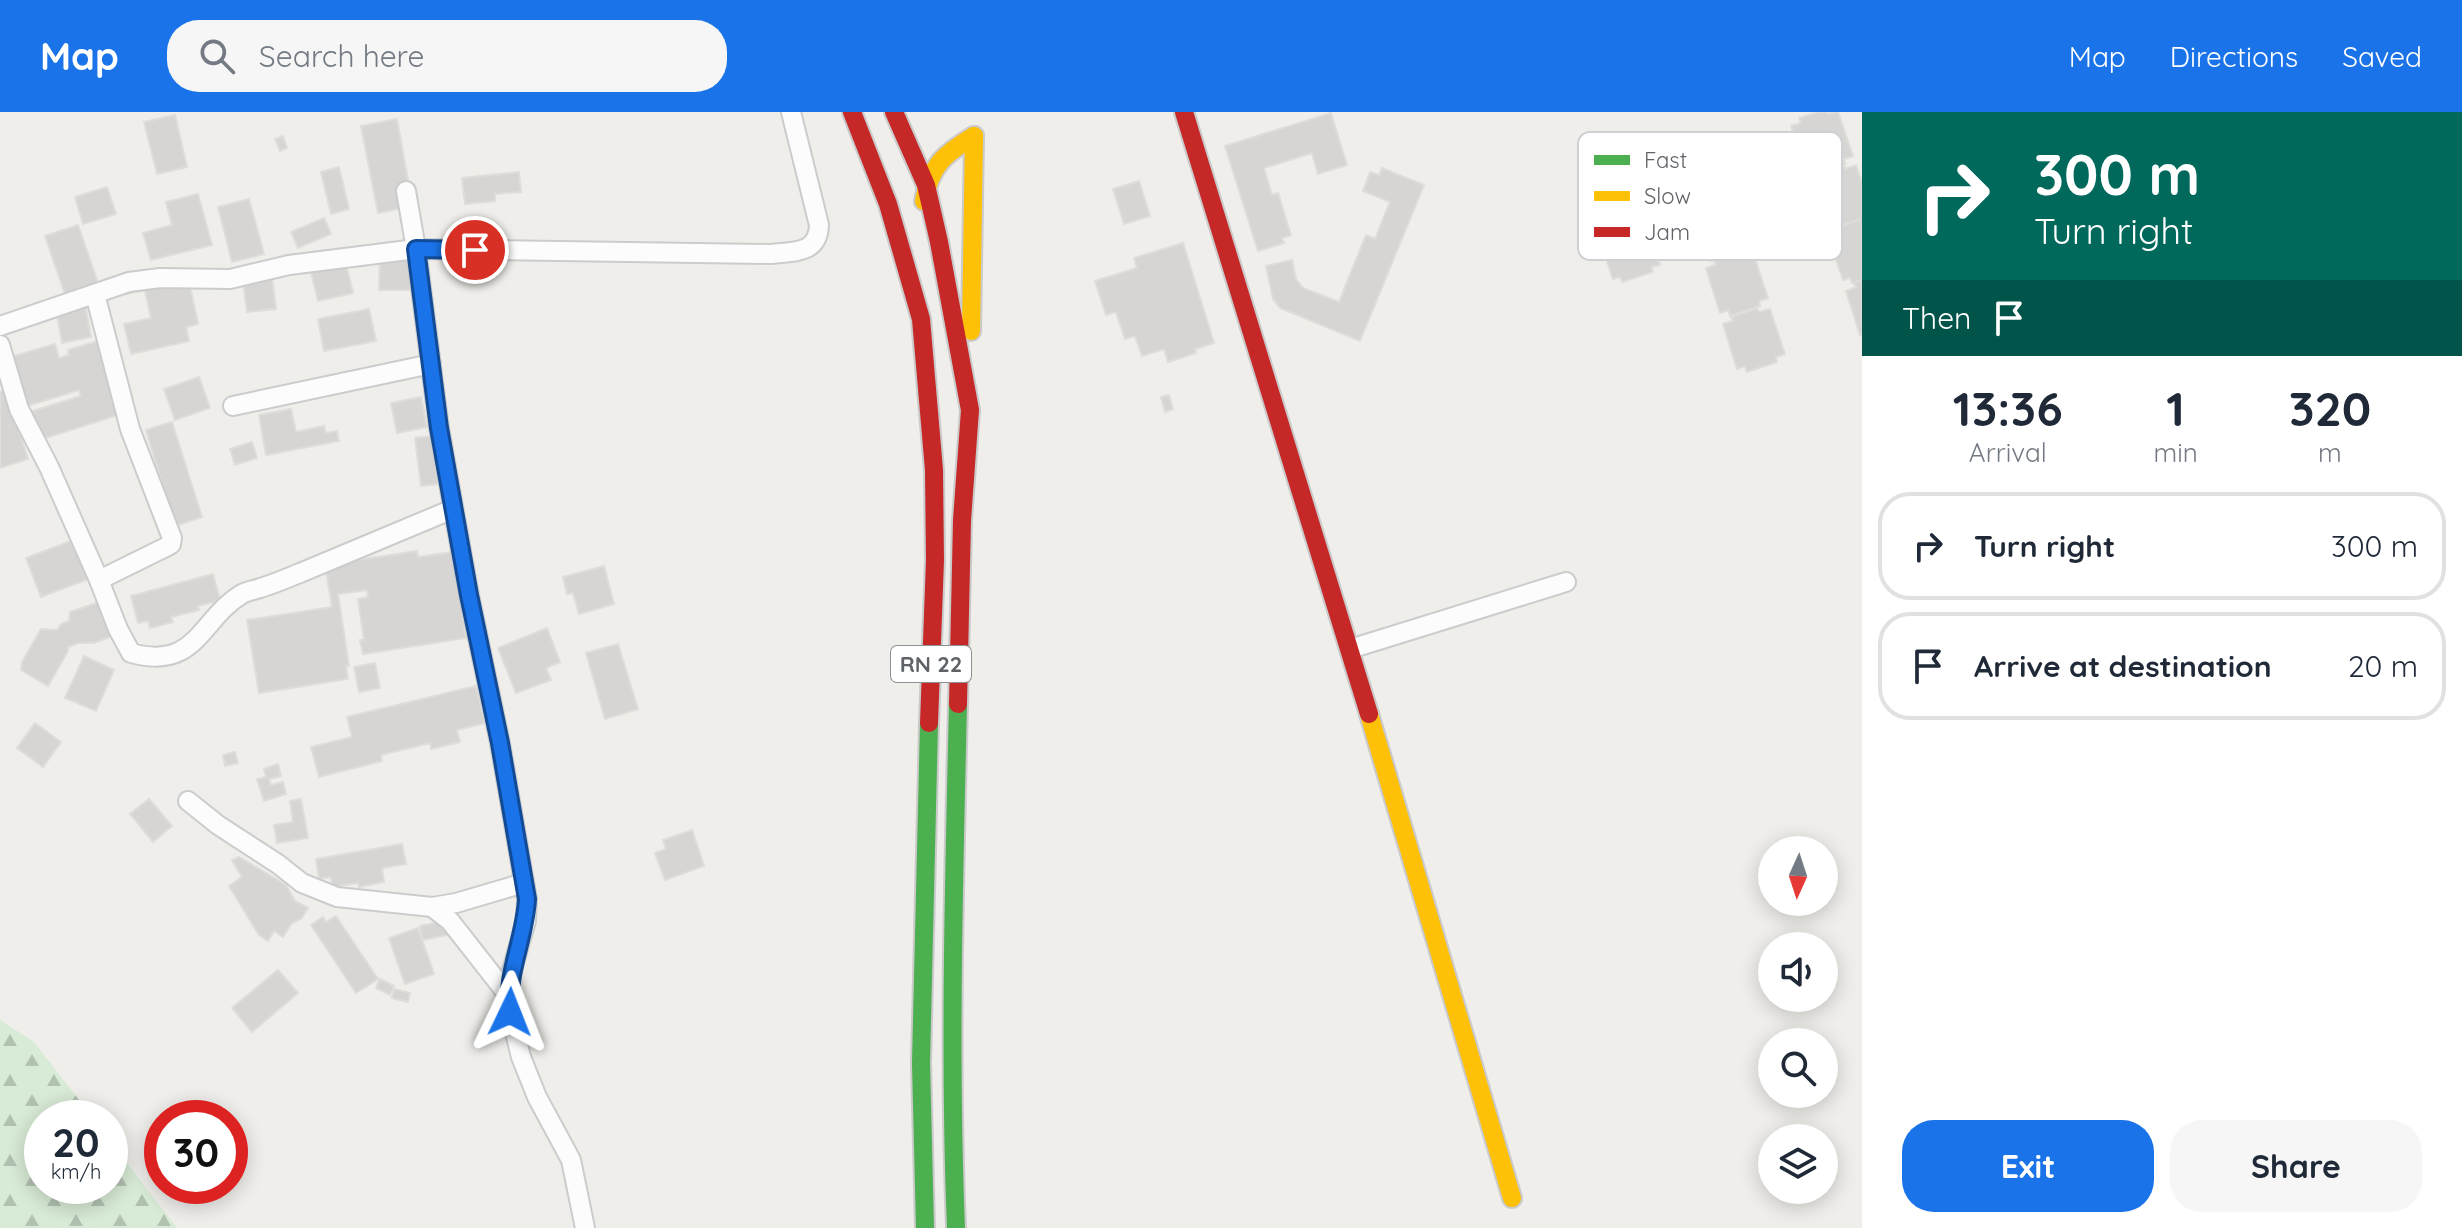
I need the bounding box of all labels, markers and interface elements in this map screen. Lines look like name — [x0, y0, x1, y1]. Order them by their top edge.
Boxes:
search box — [167, 20, 727, 92]
text: Map — [40, 32, 119, 80]
icon: search — [195, 34, 239, 78]
text: Search here — [259, 37, 424, 75]
text: Map — [2069, 39, 2126, 74]
text: Directions — [2170, 39, 2298, 74]
text: Saved — [2342, 39, 2422, 74]
legend — [1578, 132, 1842, 260]
text: 300 m — [2034, 139, 2200, 209]
icon: right — [1902, 144, 2006, 248]
text: Fast — [1644, 146, 1687, 174]
text: Slow — [1644, 182, 1691, 210]
text: Turn right — [2034, 208, 2193, 253]
pin — [441, 216, 509, 284]
text: Jam — [1644, 218, 1690, 246]
icon: arrive — [453, 228, 497, 272]
icon: arrive — [1987, 296, 2031, 340]
text: Then — [1902, 299, 1971, 337]
text: 13:36 — [1953, 378, 2063, 438]
text: 1 — [2166, 378, 2185, 438]
text: 320 — [2289, 378, 2371, 438]
text: Arrival — [1969, 436, 2047, 469]
text: min — [2154, 436, 2198, 469]
text: m — [2318, 436, 2342, 469]
icon: right — [1906, 524, 1950, 568]
text: Turn right — [1974, 527, 2115, 565]
text: 300 m — [2331, 527, 2418, 565]
icon: arrive — [1906, 644, 1950, 688]
road number: RN 22 — [891, 646, 971, 682]
text: Arrive at destination — [1974, 647, 2272, 685]
text: 20 m — [2348, 647, 2418, 685]
north arrow — [1758, 836, 1838, 916]
map controls — [1758, 836, 1838, 1204]
button: sound — [1758, 932, 1838, 1012]
position arrow — [468, 970, 552, 1054]
button: search — [1758, 1028, 1838, 1108]
speed limit sign: 30 — [144, 1100, 248, 1204]
text: 20 — [52, 1117, 100, 1167]
button: Exit — [1902, 1120, 2154, 1212]
button: Share — [2170, 1120, 2422, 1212]
button: layers — [1758, 1124, 1838, 1204]
text: km/h — [51, 1159, 101, 1184]

